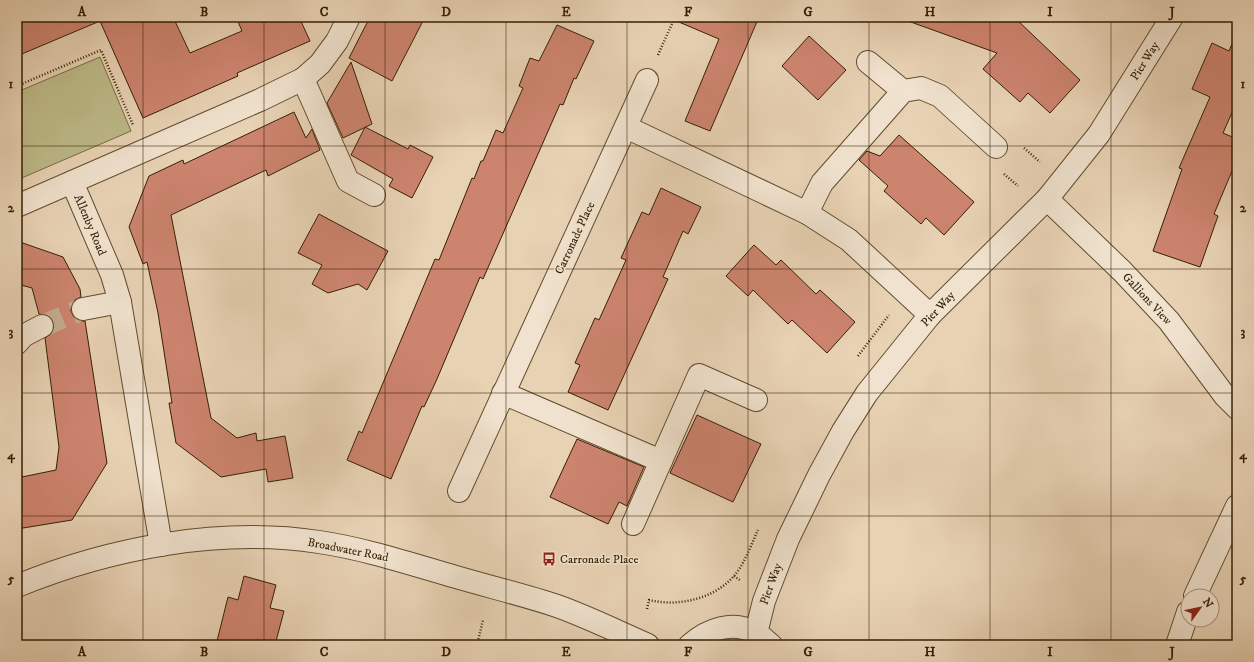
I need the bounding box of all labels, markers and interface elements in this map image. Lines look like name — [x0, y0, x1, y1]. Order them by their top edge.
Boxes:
text: A — [77, 4, 87, 20]
text: B — [200, 4, 208, 20]
text: C — [320, 4, 329, 20]
text: D — [441, 4, 451, 20]
text: E — [561, 4, 571, 20]
text: F — [684, 4, 693, 20]
text: G — [803, 4, 813, 20]
text: H — [925, 4, 936, 20]
text: I — [1047, 4, 1053, 20]
text: J — [1167, 4, 1175, 21]
street label: Pier Way — [1127, 39, 1163, 83]
text: 1 — [9, 76, 14, 92]
text: 1 — [1241, 76, 1246, 92]
street label: Allenby Road — [70, 192, 110, 258]
street label: Carronade Place — [552, 199, 598, 277]
text: 2 — [8, 200, 15, 216]
text: 2 — [1240, 200, 1247, 216]
street label: Gallions View — [1119, 270, 1175, 328]
street label: Pier Way — [918, 288, 958, 330]
text: 3 — [9, 324, 14, 340]
text: 3 — [1241, 324, 1246, 340]
text: 4 — [6, 447, 15, 464]
text: 4 — [1238, 447, 1247, 464]
street label: Broadwater Road — [306, 535, 390, 565]
bus stop icon: Carronade Place — [541, 551, 557, 567]
place label: Carronade Place — [560, 552, 639, 567]
street label: Pier Way — [757, 561, 786, 607]
text: 5 — [7, 571, 15, 587]
text: 5 — [1239, 571, 1247, 587]
north arrow — [1180, 588, 1220, 628]
text: N — [1199, 595, 1216, 611]
text: A — [77, 644, 87, 660]
text: B — [200, 644, 208, 660]
text: C — [320, 644, 329, 660]
text: D — [441, 644, 451, 660]
text: E — [561, 644, 571, 660]
text: F — [684, 644, 693, 660]
text: G — [803, 644, 813, 660]
text: H — [925, 644, 936, 660]
text: I — [1047, 644, 1053, 660]
text: J — [1167, 644, 1175, 661]

